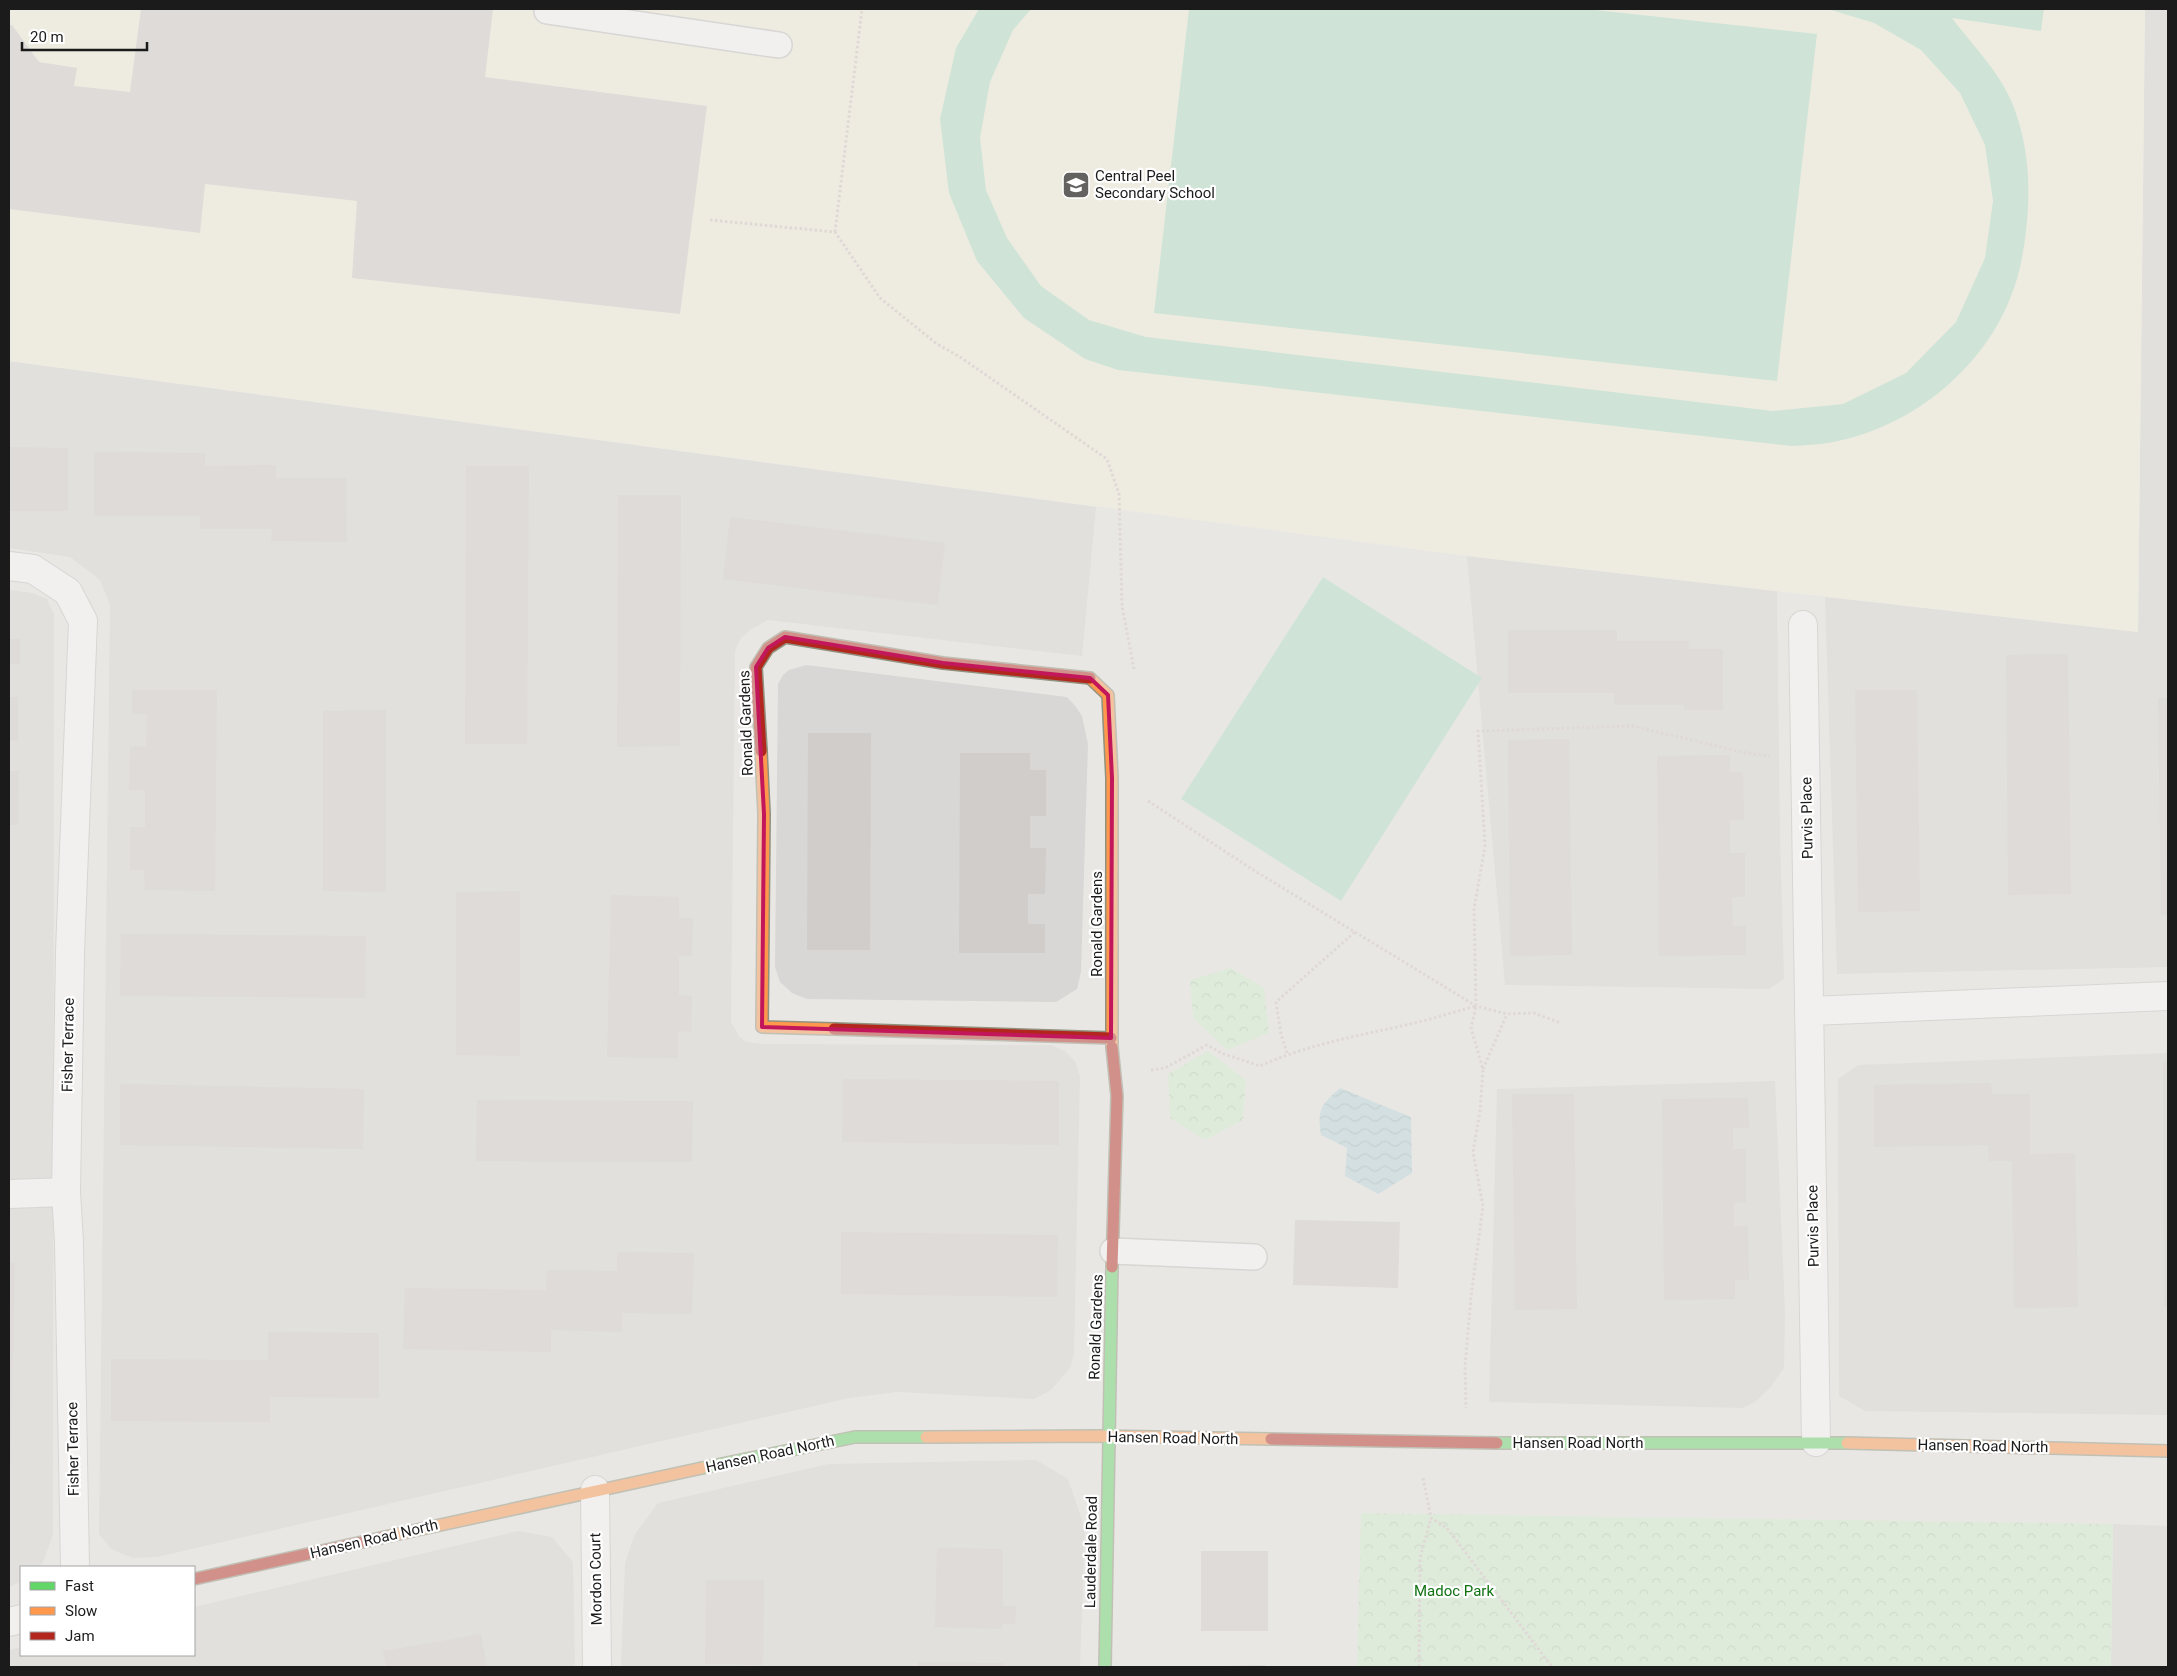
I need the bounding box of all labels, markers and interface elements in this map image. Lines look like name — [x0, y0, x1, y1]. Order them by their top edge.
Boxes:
scale bar — [22, 20, 148, 52]
text: 20 m — [30, 28, 64, 46]
place label: Central Peel Secondary School — [1095, 167, 1215, 202]
school or university icon: Central Peel Secondary School — [1061, 170, 1091, 200]
street label: Ronald Gardens — [735, 670, 757, 776]
street label: Purvis Place — [1797, 777, 1817, 859]
street label: Ronald Gardens — [1088, 871, 1106, 977]
street label: Fisher Terrace — [58, 998, 78, 1092]
street label: Purvis Place — [1803, 1185, 1823, 1267]
street label: Ronald Gardens — [1085, 1274, 1107, 1380]
street label: Fisher Terrace — [63, 1402, 83, 1496]
street label: Hansen Road North — [1107, 1428, 1239, 1448]
street label: Hansen Road North — [704, 1432, 836, 1476]
street label: Hansen Road North — [1513, 1434, 1643, 1452]
street label: Hansen Road North — [1917, 1436, 2049, 1456]
street label: Lauderdale Road — [1081, 1496, 1101, 1608]
street label: Hansen Road North — [308, 1516, 440, 1562]
street label: Mordon Court — [586, 1532, 606, 1625]
legend — [20, 1566, 195, 1656]
text: Fast — [65, 1577, 94, 1595]
park label: Madoc Park — [1414, 1582, 1494, 1600]
text: Slow — [65, 1602, 97, 1620]
text: Jam — [65, 1627, 95, 1645]

